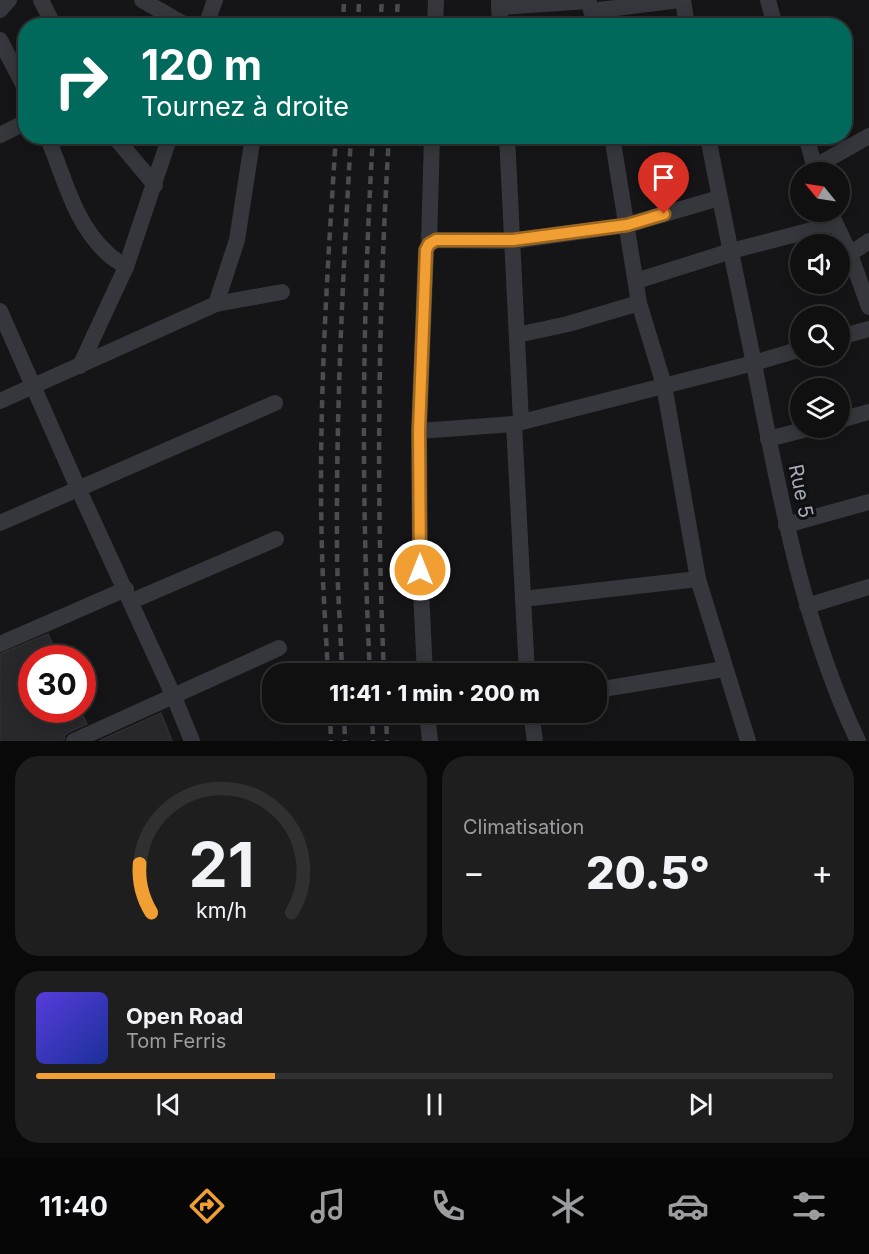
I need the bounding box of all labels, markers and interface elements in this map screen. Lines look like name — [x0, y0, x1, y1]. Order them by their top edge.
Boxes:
text: 120 m — [141, 39, 262, 90]
icon: right — [42, 42, 120, 120]
text: Tournez à droite — [141, 90, 349, 123]
pin — [638, 152, 689, 214]
icon: arrive — [647, 161, 680, 194]
north arrow — [790, 162, 850, 222]
map controls — [790, 162, 850, 438]
button: sound — [790, 234, 850, 294]
button: search — [790, 306, 850, 366]
button: layers — [790, 378, 850, 438]
street label: Rue 5 — [784, 462, 818, 520]
position arrow — [388, 538, 452, 602]
speed limit sign: 30 — [18, 645, 96, 723]
text: 11:41 · 1 min · 200 m — [329, 680, 540, 706]
text: Climatisation — [463, 815, 584, 839]
text: 21 — [188, 827, 254, 902]
text: 20.5° — [586, 845, 710, 900]
text: − — [463, 852, 485, 892]
text: + — [811, 852, 833, 892]
text: km/h — [196, 897, 246, 923]
text: Open Road — [126, 1003, 243, 1029]
text: Tom Ferris — [126, 1029, 226, 1053]
icon: previous — [152, 1088, 185, 1121]
icon: pause — [418, 1088, 451, 1121]
icon: next — [684, 1088, 717, 1121]
icon: directions — [186, 1185, 228, 1227]
icon: music — [307, 1185, 349, 1227]
icon: phone — [427, 1185, 469, 1227]
icon: climate — [547, 1185, 589, 1227]
icon: car — [667, 1185, 709, 1227]
icon: filters — [788, 1185, 830, 1227]
text: 11:40 — [39, 1190, 108, 1223]

